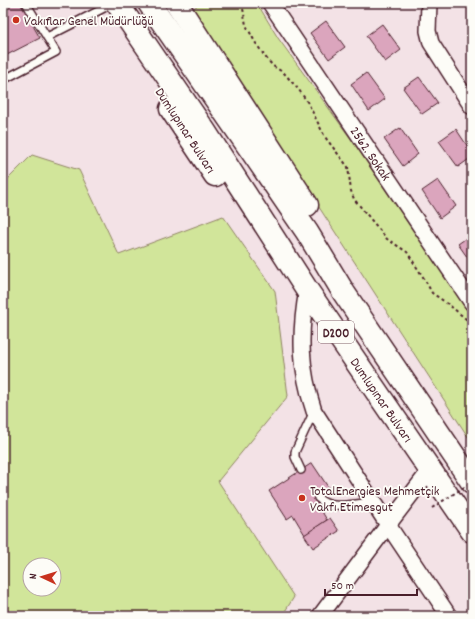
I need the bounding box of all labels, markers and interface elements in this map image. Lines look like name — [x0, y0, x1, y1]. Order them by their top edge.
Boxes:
place label: Vakıflar Genel Müdürlüğü — [24, 12, 154, 32]
marker: Vakıflar Genel Müdürlüğü — [11, 15, 21, 25]
street label: Dumlupınar Bulvarı — [149, 84, 220, 178]
street label: 2562. Sokak — [344, 123, 395, 186]
road number: D200 — [318, 321, 354, 343]
street label: Dumlupınar Bulvarı — [344, 354, 417, 447]
place label: TotalEnergies Mehmetçik Vakfı Etimesgut — [310, 482, 440, 518]
marker: TotalEnergies Mehmetçik Vakfı Etimesgut — [297, 493, 307, 503]
north arrow — [22, 557, 62, 597]
scale bar — [325, 571, 417, 597]
text: N — [26, 573, 42, 580]
text: 50 m — [331, 578, 354, 595]

